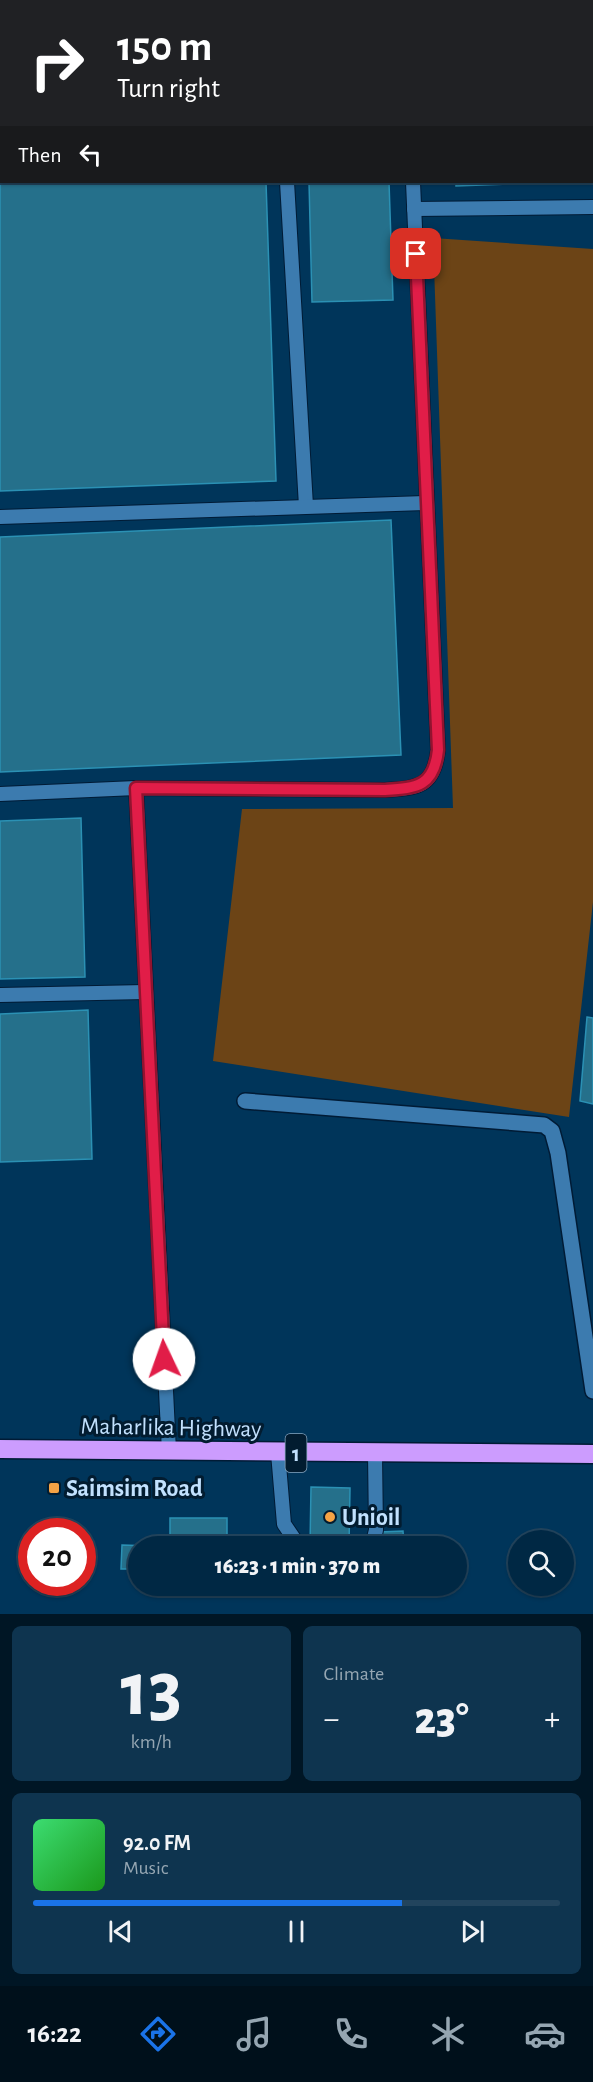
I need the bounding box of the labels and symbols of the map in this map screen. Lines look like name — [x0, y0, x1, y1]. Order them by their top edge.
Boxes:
pin — [390, 228, 441, 279]
position arrow — [132, 1327, 196, 1391]
street label: Maharlika Highway — [80, 1414, 262, 1442]
road number: 1 — [286, 1434, 306, 1472]
place label: Saimsim Road — [66, 1477, 203, 1501]
marker: Saimsim Road — [47, 1481, 61, 1495]
place label: Unioil — [342, 1506, 400, 1530]
marker: Unioil — [323, 1510, 337, 1524]
speed limit sign: 20 — [18, 1518, 96, 1596]

